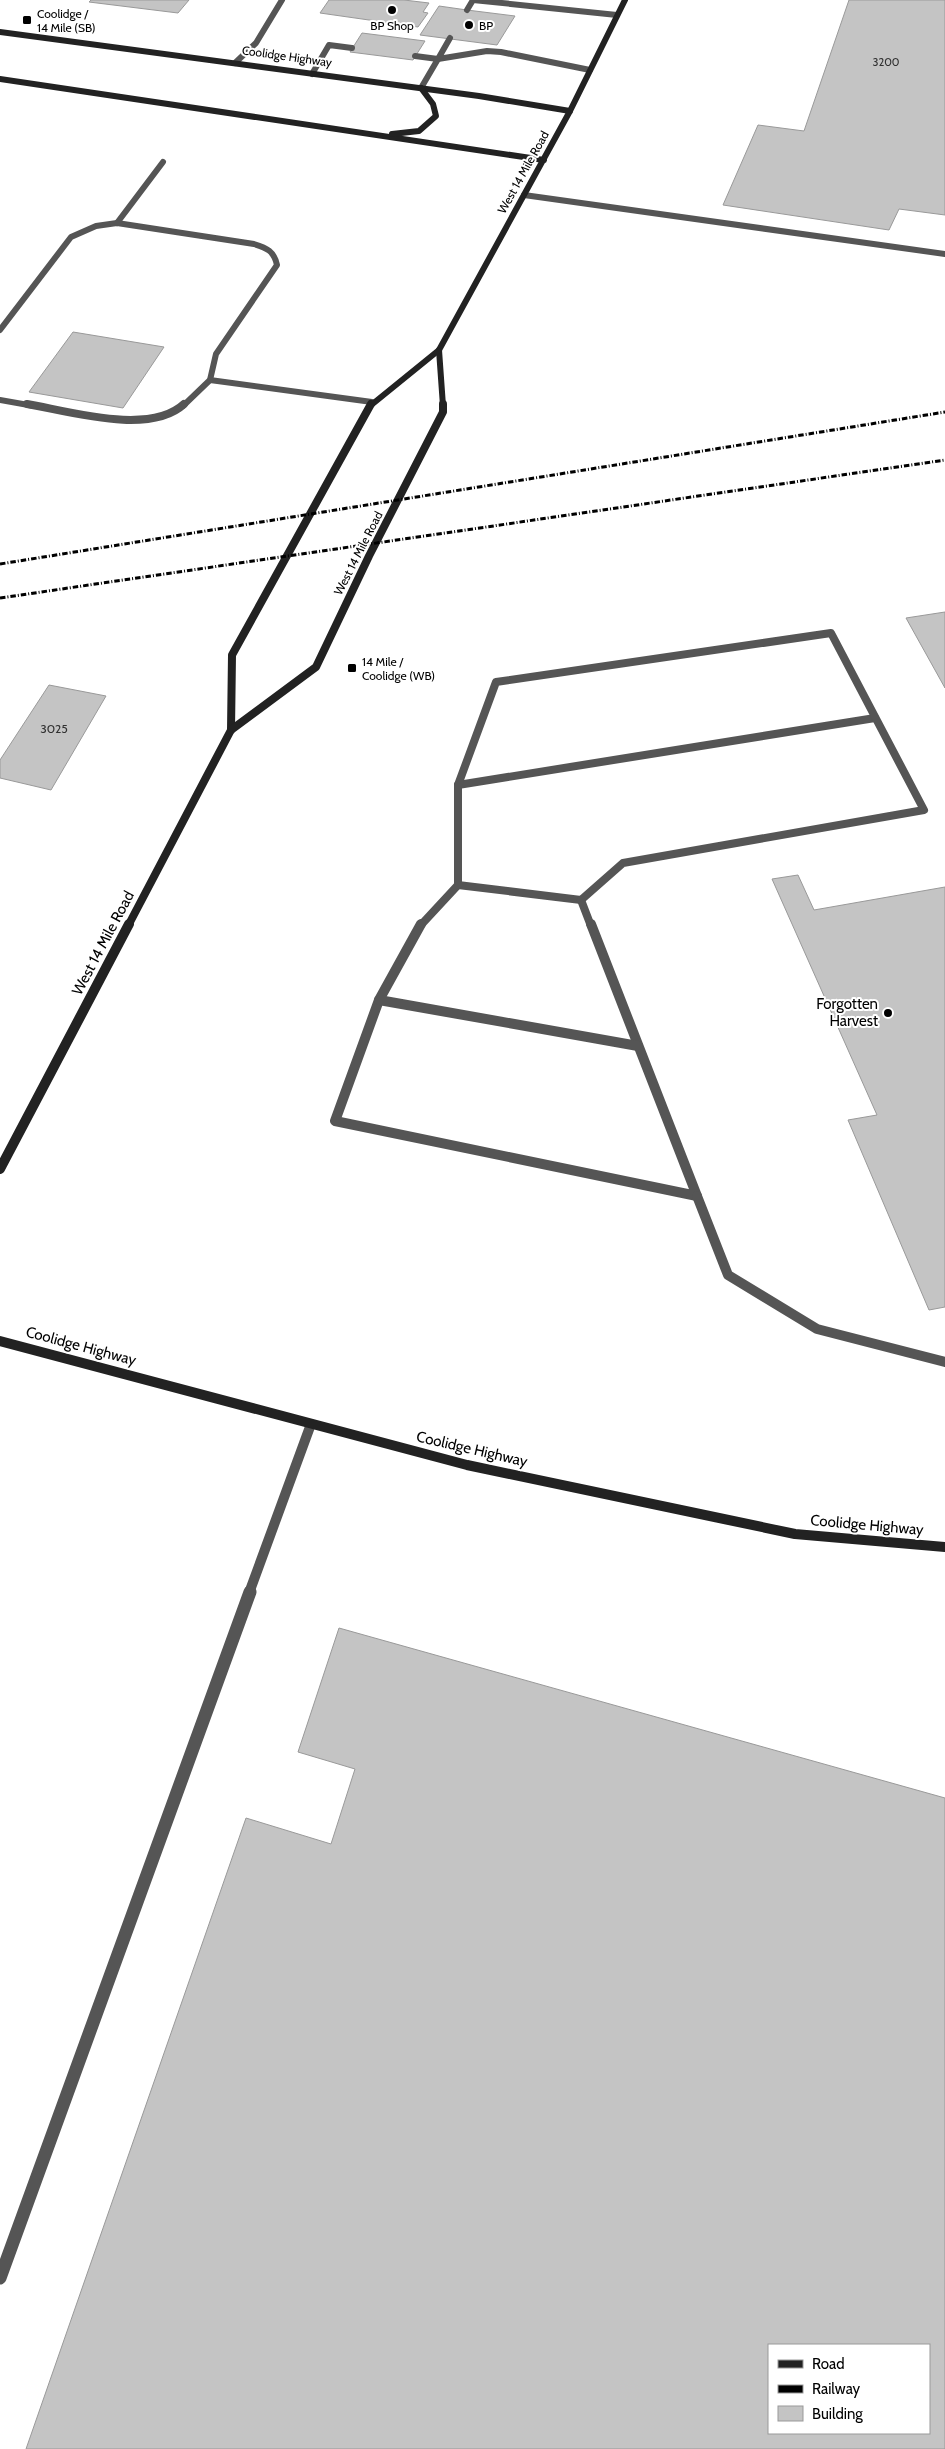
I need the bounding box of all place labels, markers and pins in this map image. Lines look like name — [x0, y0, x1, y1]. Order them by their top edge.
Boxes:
marker: BP Shop — [386, 4, 398, 16]
place label: Coolidge / 14 Mile (SB) — [37, 6, 96, 35]
marker: Coolidge / 14 Mile (SB) — [21, 14, 33, 26]
place label: BP Shop — [370, 18, 414, 33]
place label: BP — [479, 18, 493, 33]
marker: BP — [463, 19, 475, 31]
place label: 14 Mile / Coolidge (WB) — [362, 654, 435, 683]
marker: 14 Mile / Coolidge (WB) — [346, 662, 358, 674]
place label: Forgotten Harvest — [816, 995, 878, 1030]
marker: Forgotten Harvest — [882, 1007, 894, 1019]

